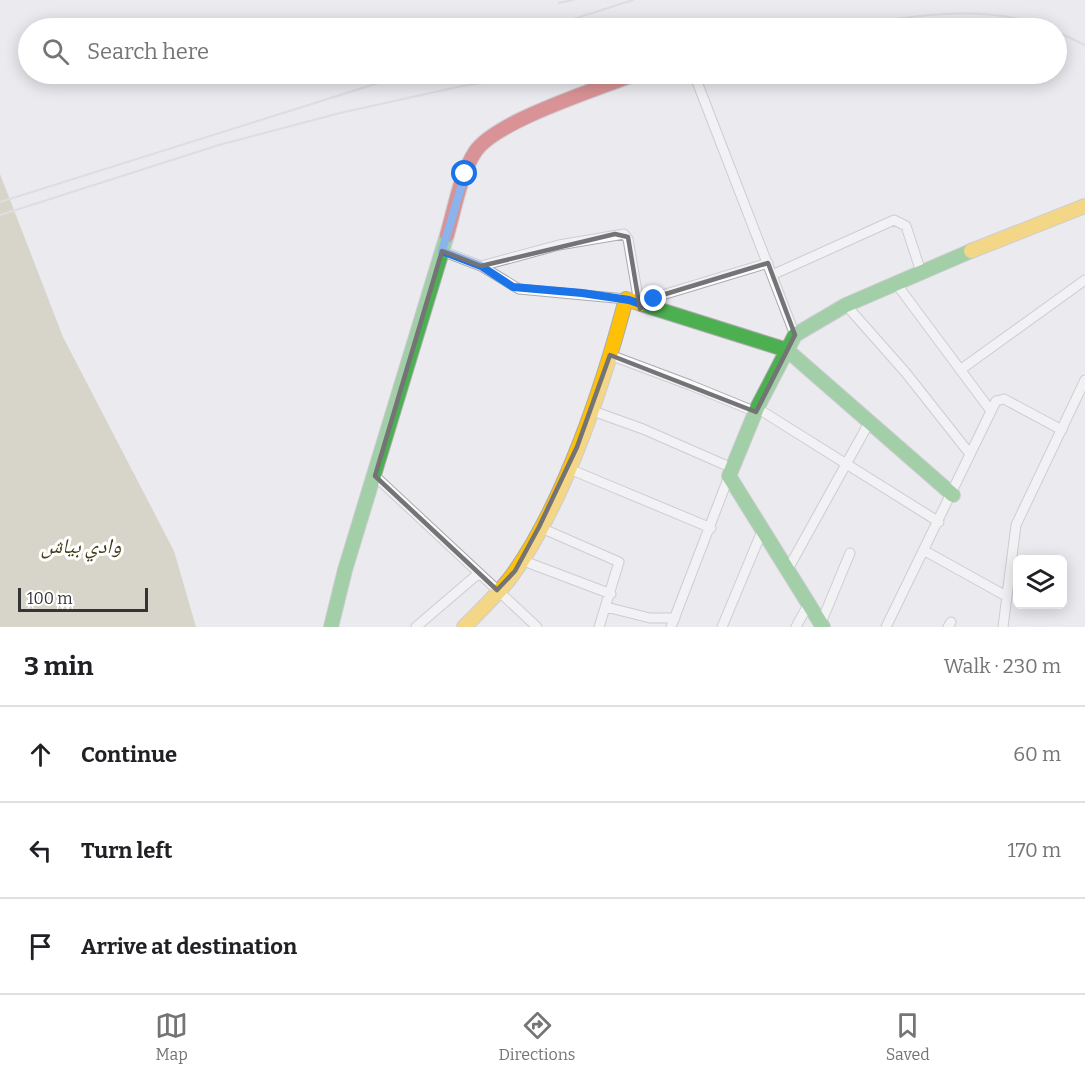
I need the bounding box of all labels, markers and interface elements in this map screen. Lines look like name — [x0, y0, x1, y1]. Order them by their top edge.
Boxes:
search box — [18, 18, 1067, 84]
icon: search — [39, 35, 72, 68]
text: Search here — [87, 38, 209, 65]
route start — [451, 160, 477, 186]
route end — [640, 285, 666, 311]
water label: وادي بياش — [41, 533, 121, 562]
map controls — [1013, 555, 1067, 609]
button: layers — [1013, 555, 1067, 609]
scale bar — [18, 585, 148, 612]
text: 100 m — [27, 589, 72, 608]
text: 3 min — [24, 651, 93, 682]
text: Walk · 230 m — [944, 654, 1061, 678]
icon: ahead — [24, 738, 57, 771]
text: Continue — [81, 741, 177, 768]
text: 60 m — [1013, 742, 1061, 766]
icon: left — [24, 834, 57, 867]
text: Turn left — [81, 837, 173, 864]
text: 170 m — [1008, 838, 1061, 862]
icon: arrive — [24, 930, 57, 963]
text: Arrive at destination — [81, 933, 297, 960]
tab: Map — [155, 1009, 188, 1064]
tab: Directions — [499, 1009, 576, 1064]
tab: Saved — [886, 1009, 930, 1064]

